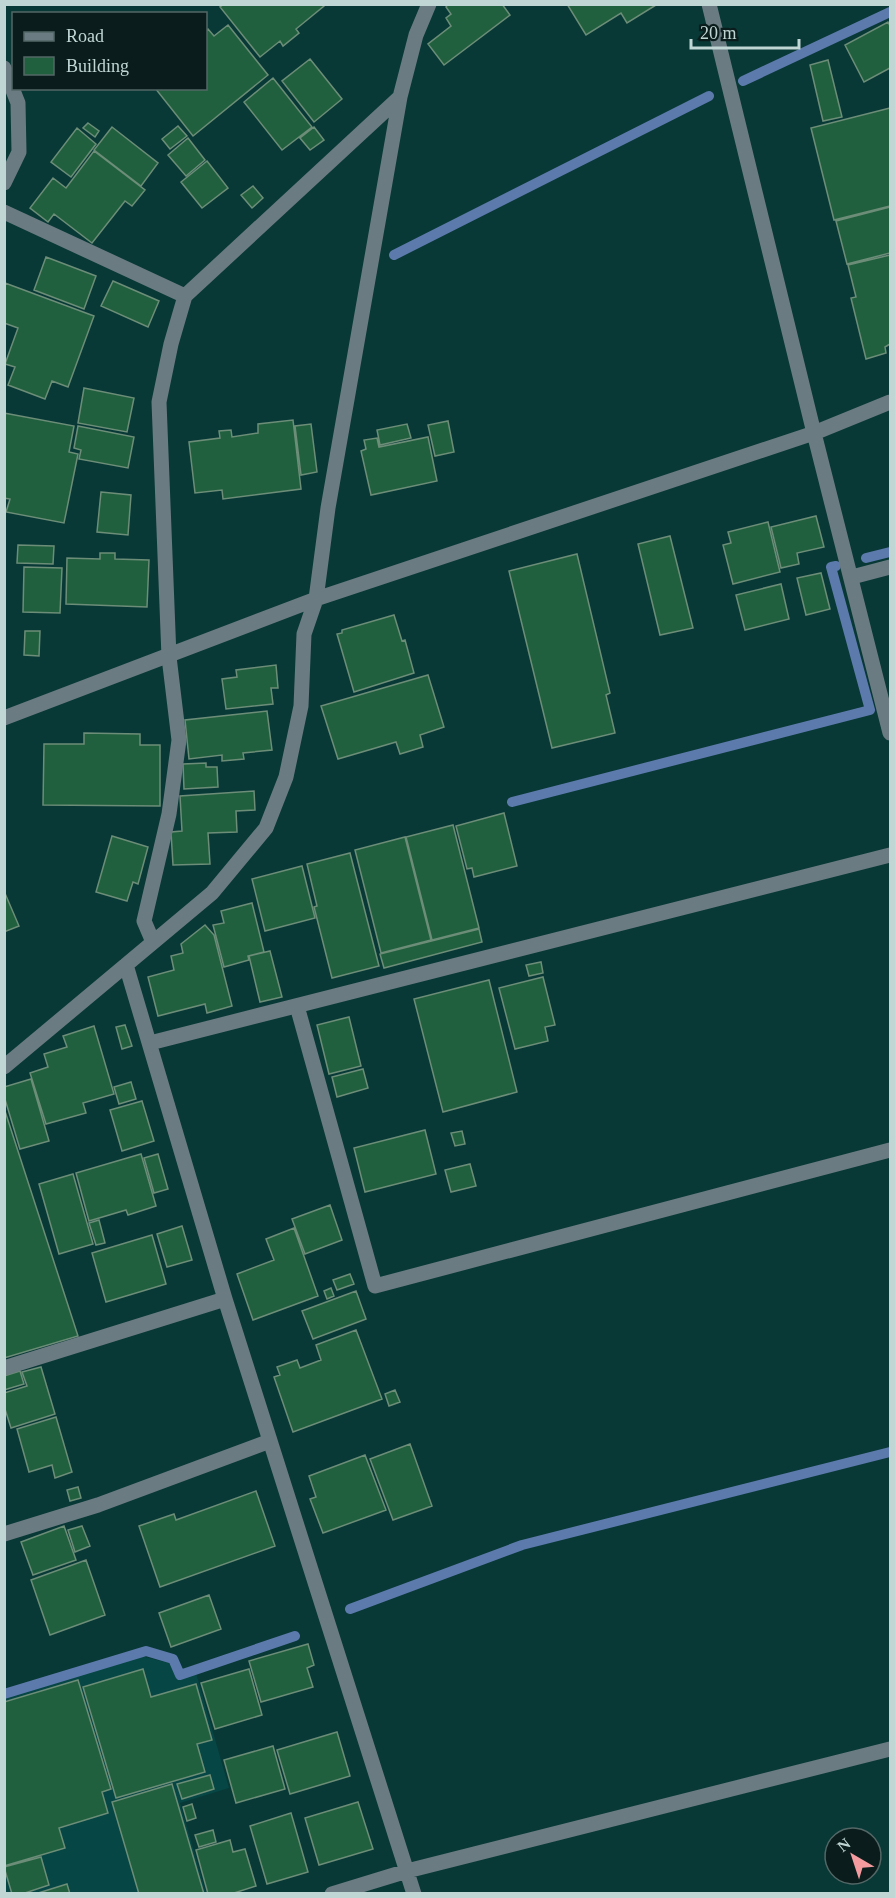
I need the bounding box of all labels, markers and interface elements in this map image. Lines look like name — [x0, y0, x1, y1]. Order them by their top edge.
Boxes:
legend — [12, 12, 207, 90]
scale bar — [691, 12, 799, 50]
text: 20 m — [700, 23, 737, 43]
text: Road — [66, 26, 104, 46]
text: Building — [66, 56, 129, 76]
north arrow — [823, 1826, 883, 1886]
text: N — [834, 1834, 854, 1855]

